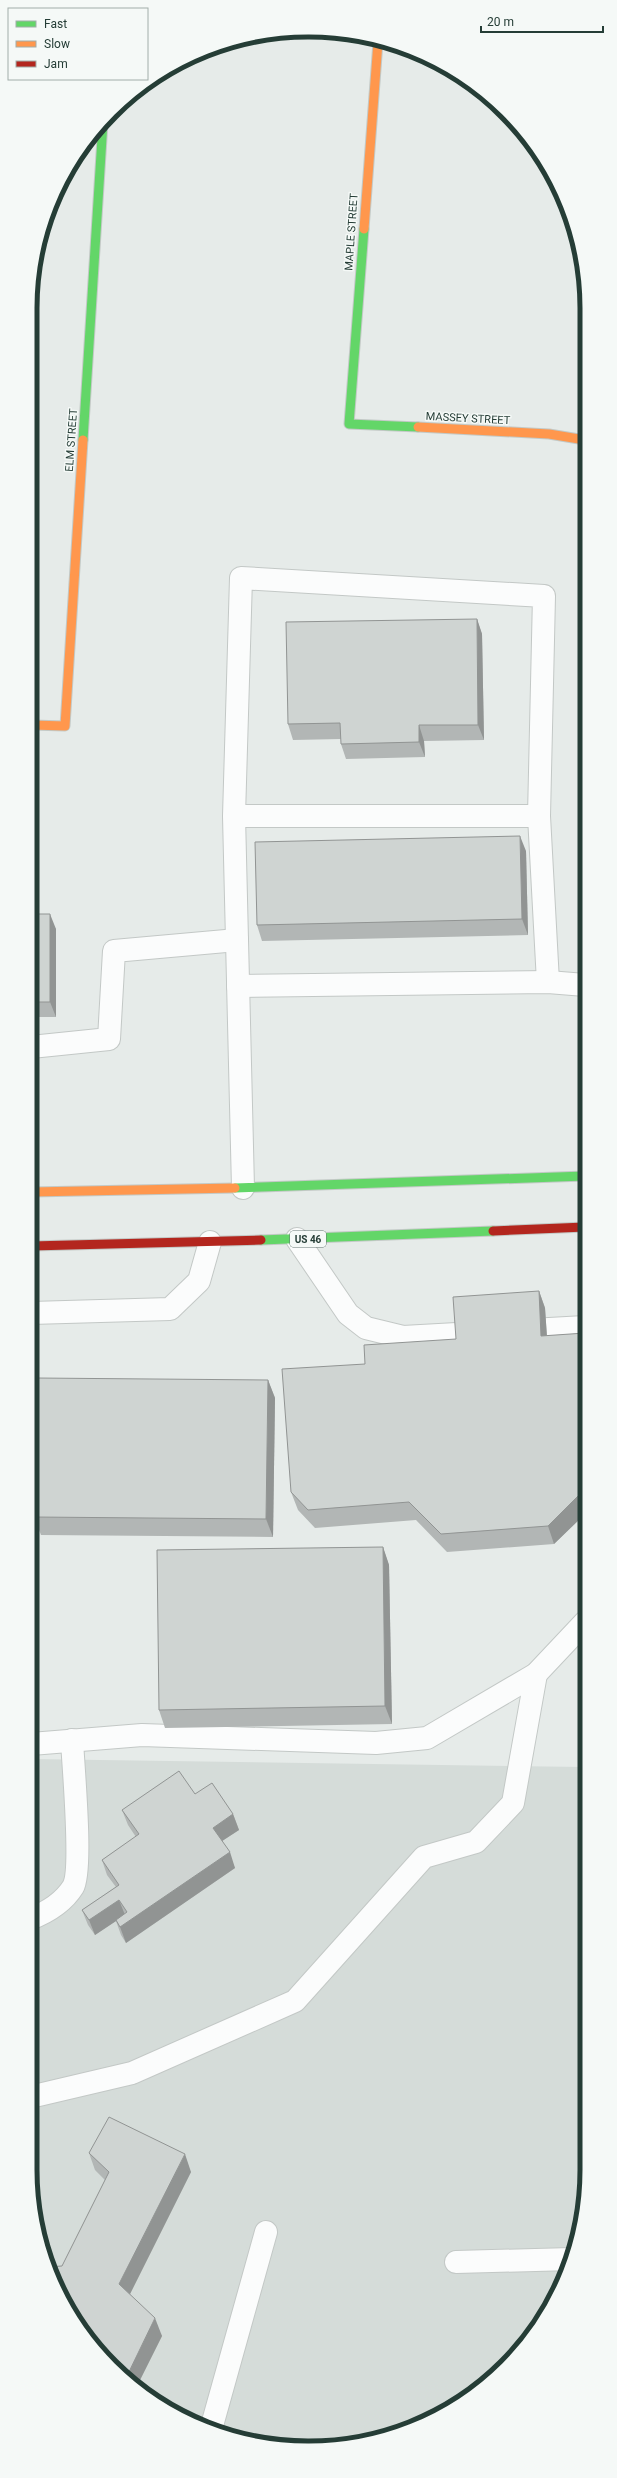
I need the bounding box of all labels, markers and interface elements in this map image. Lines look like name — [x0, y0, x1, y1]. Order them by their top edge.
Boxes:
legend — [8, 8, 148, 80]
scale bar — [481, 8, 603, 34]
text: 20 m — [487, 15, 514, 29]
text: Fast — [44, 17, 67, 31]
text: Slow — [44, 37, 70, 51]
text: Jam — [44, 57, 68, 71]
street label: MAPLE STREET — [342, 192, 361, 271]
street label: ELM STREET — [63, 407, 80, 472]
street label: MASSEY STREET — [425, 410, 511, 427]
road number: US 46 — [290, 1231, 326, 1247]

